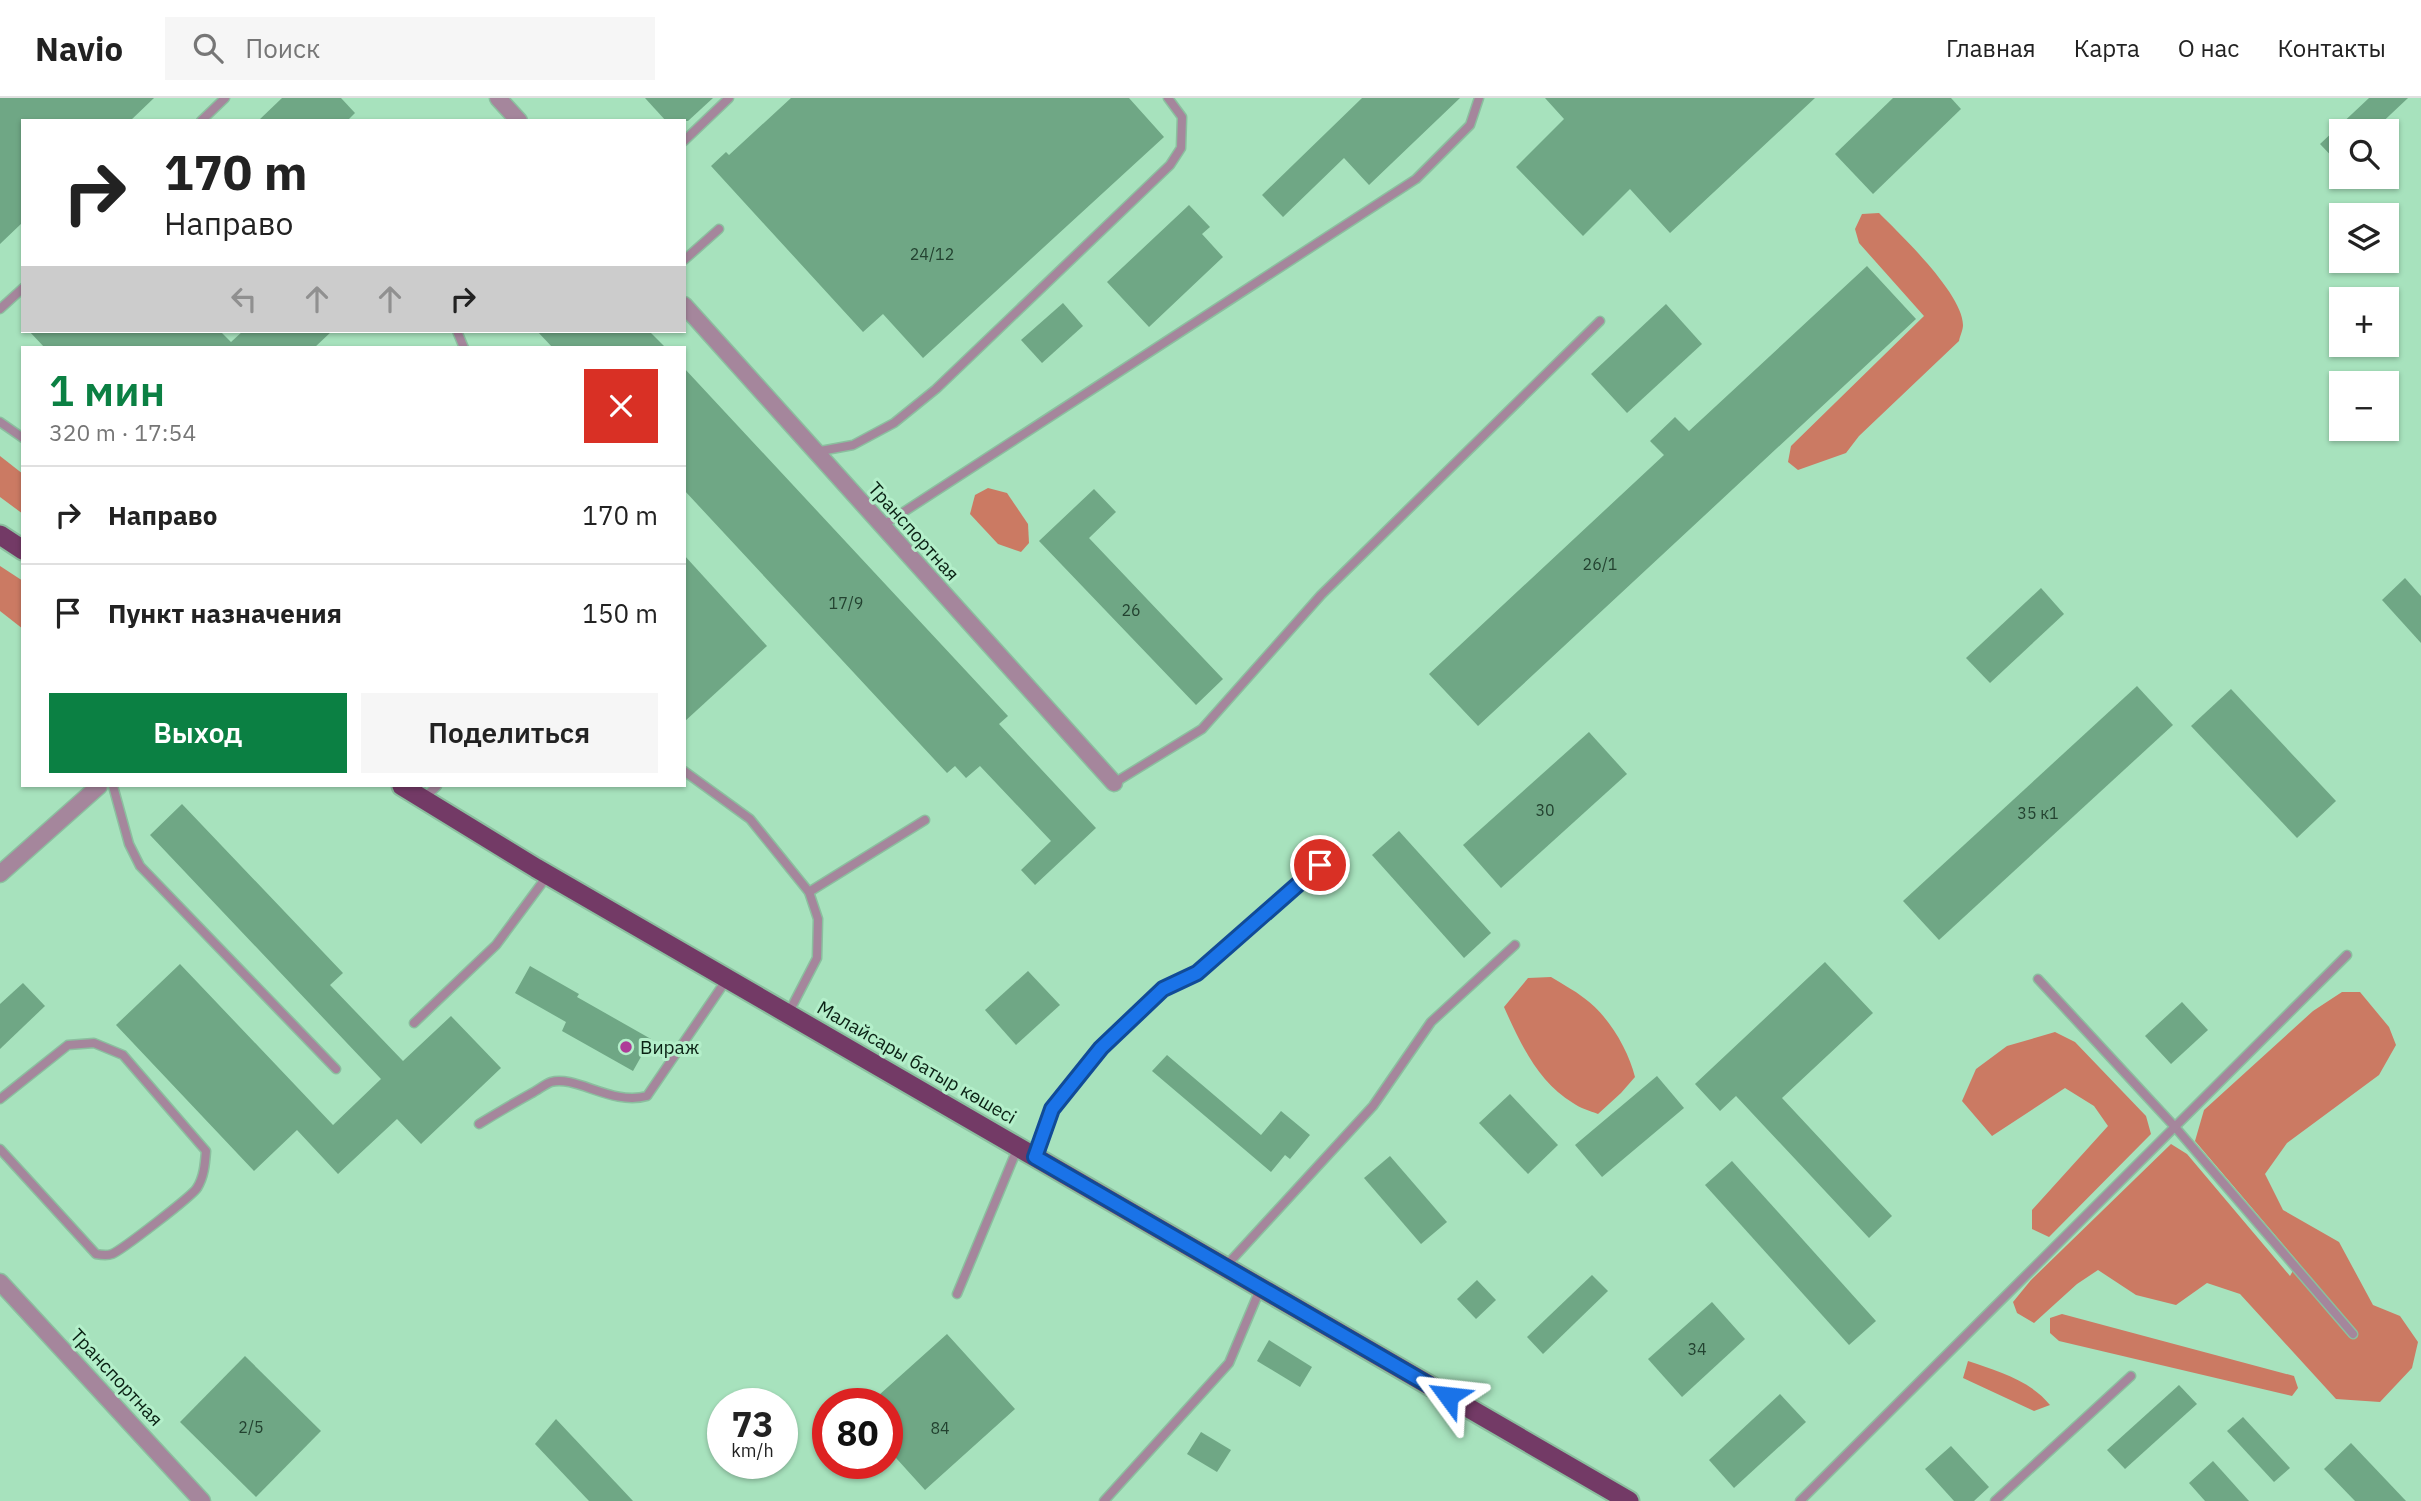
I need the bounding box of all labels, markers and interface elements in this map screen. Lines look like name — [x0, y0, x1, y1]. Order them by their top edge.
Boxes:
search box — [165, 17, 655, 80]
text: Navio — [35, 27, 123, 70]
icon: search — [189, 29, 227, 67]
text: Поиск — [245, 31, 320, 65]
text: Главная — [1946, 32, 2036, 64]
text: Карта — [2074, 32, 2140, 64]
text: О нас — [2178, 32, 2239, 64]
text: Контакты — [2277, 32, 2386, 64]
map controls — [2329, 119, 2399, 441]
button: search — [2329, 119, 2399, 189]
text: 170 m — [164, 140, 308, 203]
icon: right — [49, 147, 140, 238]
text: Направо — [164, 202, 293, 244]
button: layers — [2329, 203, 2399, 273]
house number: 24/12 — [910, 244, 954, 264]
icon: left — [225, 280, 263, 318]
icon: ahead — [298, 280, 336, 318]
icon: ahead — [371, 280, 409, 318]
icon: right — [444, 280, 482, 318]
button: + — [2329, 287, 2399, 357]
text: 1 мин — [49, 363, 165, 418]
button: close — [584, 369, 658, 443]
button: − — [2329, 371, 2399, 441]
text: 320 m · 17:54 — [49, 417, 196, 447]
street label: Транспортная — [863, 477, 965, 585]
icon: right — [49, 496, 87, 534]
text: Направо — [108, 498, 217, 532]
text: 170 m — [582, 498, 658, 532]
house number: 26/1 — [1583, 554, 1617, 574]
house number: 17/9 — [829, 593, 863, 613]
icon: arrive — [49, 594, 87, 632]
text: Пункт назначения — [108, 596, 342, 630]
text: 150 m — [582, 596, 658, 630]
house number: 26 — [1121, 600, 1141, 620]
button: Выход — [49, 693, 347, 773]
button: Поделиться — [361, 693, 658, 773]
house number: 30 — [1535, 800, 1555, 820]
house number: 35 к1 — [2017, 803, 2059, 823]
pin — [1290, 835, 1350, 895]
icon: arrive — [1301, 846, 1339, 884]
street label: Малайсары батыр көшесі — [813, 995, 1021, 1129]
place label: Вираж — [640, 1035, 699, 1059]
marker: Вираж — [618, 1039, 634, 1055]
street label: Транспортная — [66, 1323, 168, 1431]
house number: 34 — [1687, 1339, 1707, 1359]
position arrow — [1411, 1359, 1485, 1433]
speed limit sign: 80 — [812, 1388, 903, 1479]
text: 73 — [731, 1401, 774, 1447]
house number: 2/5 — [238, 1417, 264, 1437]
house number: 84 — [930, 1418, 950, 1438]
text: km/h — [731, 1439, 774, 1462]

